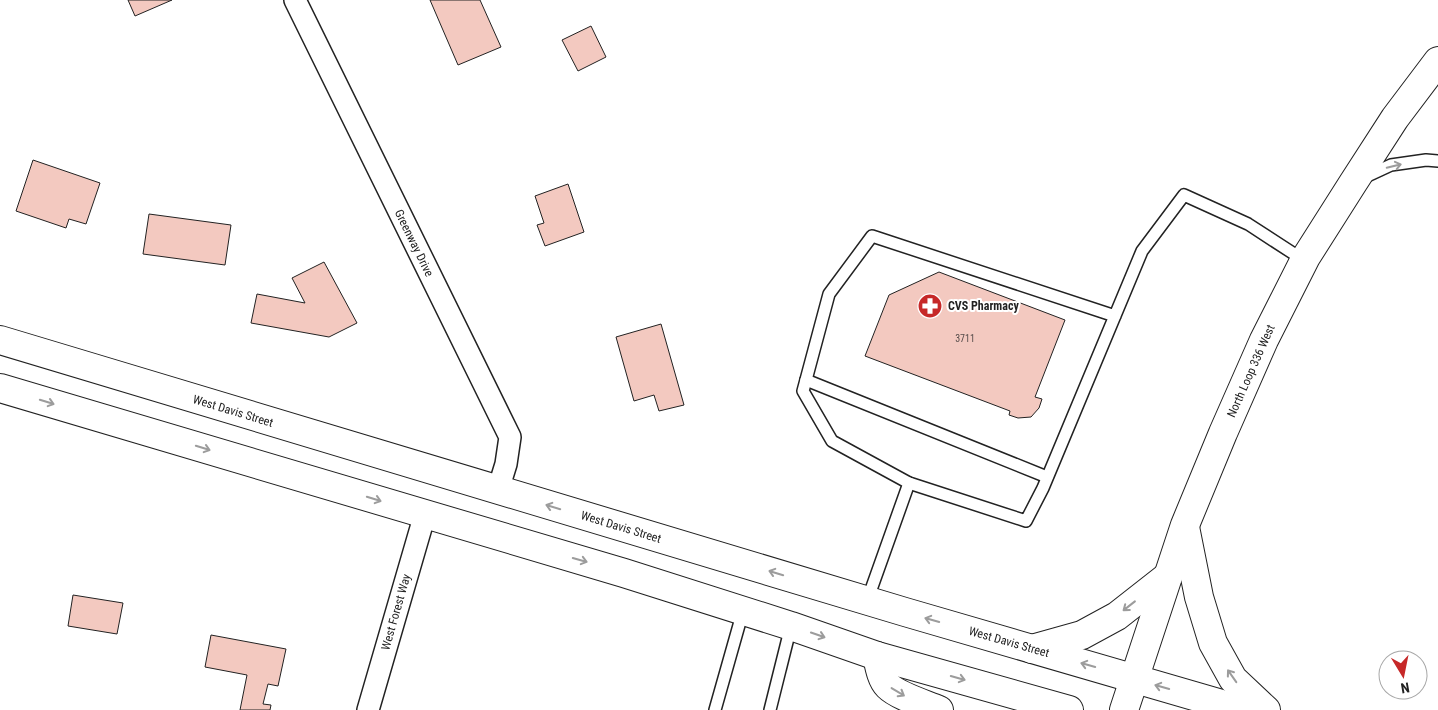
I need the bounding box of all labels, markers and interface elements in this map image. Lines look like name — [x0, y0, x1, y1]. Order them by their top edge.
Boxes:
one-way arrow — [1385, 161, 1401, 170]
street label: Greenway Drive — [392, 207, 436, 279]
pharmacy icon: CVS Pharmacy — [917, 293, 943, 319]
place label: CVS Pharmacy — [948, 299, 1019, 313]
street label: North Loop 336 West — [1224, 322, 1278, 420]
house number: 3711 — [955, 333, 975, 344]
street label: West Davis Street — [191, 392, 275, 430]
one-way arrow — [38, 397, 54, 407]
one-way arrow — [194, 444, 210, 454]
one-way arrow — [365, 495, 381, 505]
one-way arrow — [546, 501, 562, 511]
street label: West Davis Street — [579, 508, 663, 546]
one-way arrow — [571, 556, 587, 566]
one-way arrow — [769, 568, 785, 578]
street label: West Forest Way — [378, 572, 414, 652]
one-way arrow — [1123, 601, 1136, 612]
one-way arrow — [924, 614, 940, 624]
street label: West Davis Street — [967, 624, 1051, 660]
one-way arrow — [810, 631, 825, 640]
north arrow — [1378, 650, 1428, 700]
one-way arrow — [1080, 660, 1096, 670]
one-way arrow — [1227, 669, 1237, 683]
one-way arrow — [949, 674, 965, 684]
text: N — [1400, 679, 1411, 696]
one-way arrow — [1154, 681, 1170, 691]
one-way arrow — [891, 688, 905, 698]

